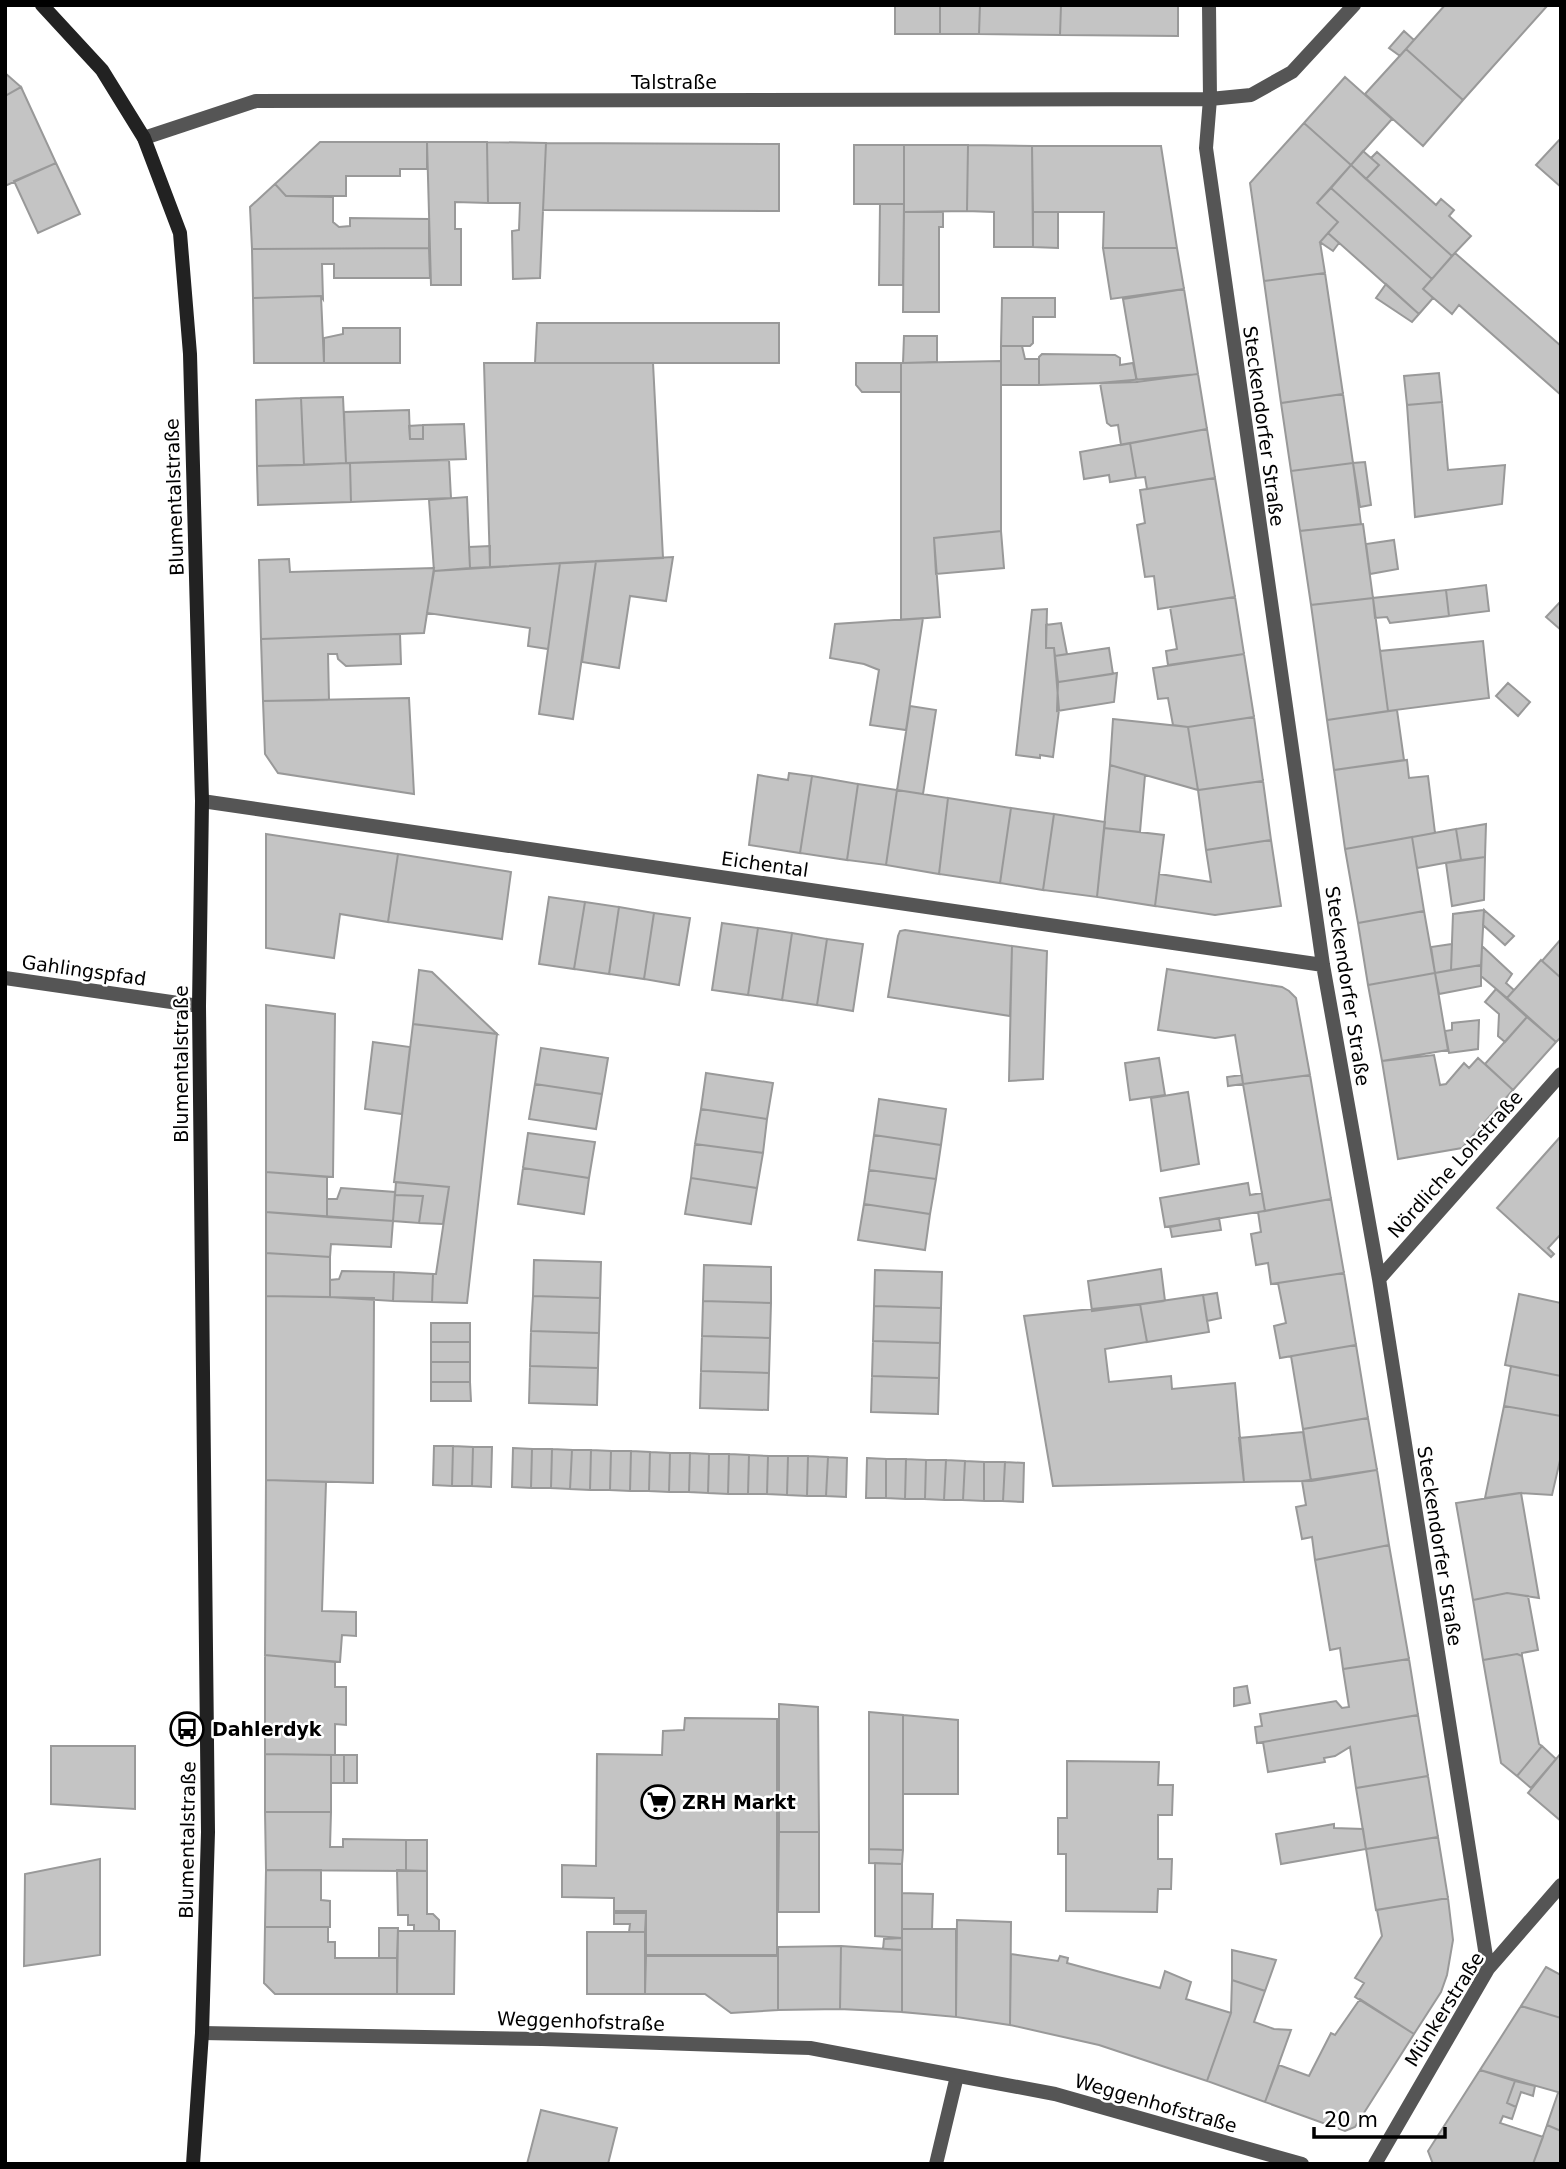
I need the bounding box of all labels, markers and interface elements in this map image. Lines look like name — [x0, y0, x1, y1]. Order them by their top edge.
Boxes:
street label: Talstraße — [630, 71, 717, 93]
street label: Steckendorfer Straße — [1239, 324, 1289, 528]
street label: Blumentalstraße — [160, 418, 188, 576]
street label: Eichental — [720, 847, 810, 881]
street label: Steckendorfer Straße — [1321, 884, 1375, 1088]
street label: Gahlingspfad — [20, 950, 148, 990]
street label: Blumentalstraße — [170, 985, 192, 1143]
street label: Nördliche Lohstraße — [1383, 1086, 1527, 1242]
street label: Steckendorfer Straße — [1413, 1444, 1467, 1648]
bus stop icon: Dahlerdyk — [168, 1710, 206, 1748]
place label: Dahlerdyk — [212, 1718, 322, 1740]
street label: Blumentalstraße — [175, 1761, 199, 1919]
supermarket icon: ZRH Markt — [639, 1783, 677, 1821]
place label: ZRH Markt — [682, 1791, 796, 1813]
street label: Münkerstraße — [1400, 1948, 1488, 2070]
street label: Weggenhofstraße — [497, 2007, 665, 2035]
street label: Weggenhofstraße — [1072, 2069, 1240, 2137]
scale bar — [1314, 2096, 1445, 2140]
text: 20 m — [1324, 2108, 1378, 2132]

